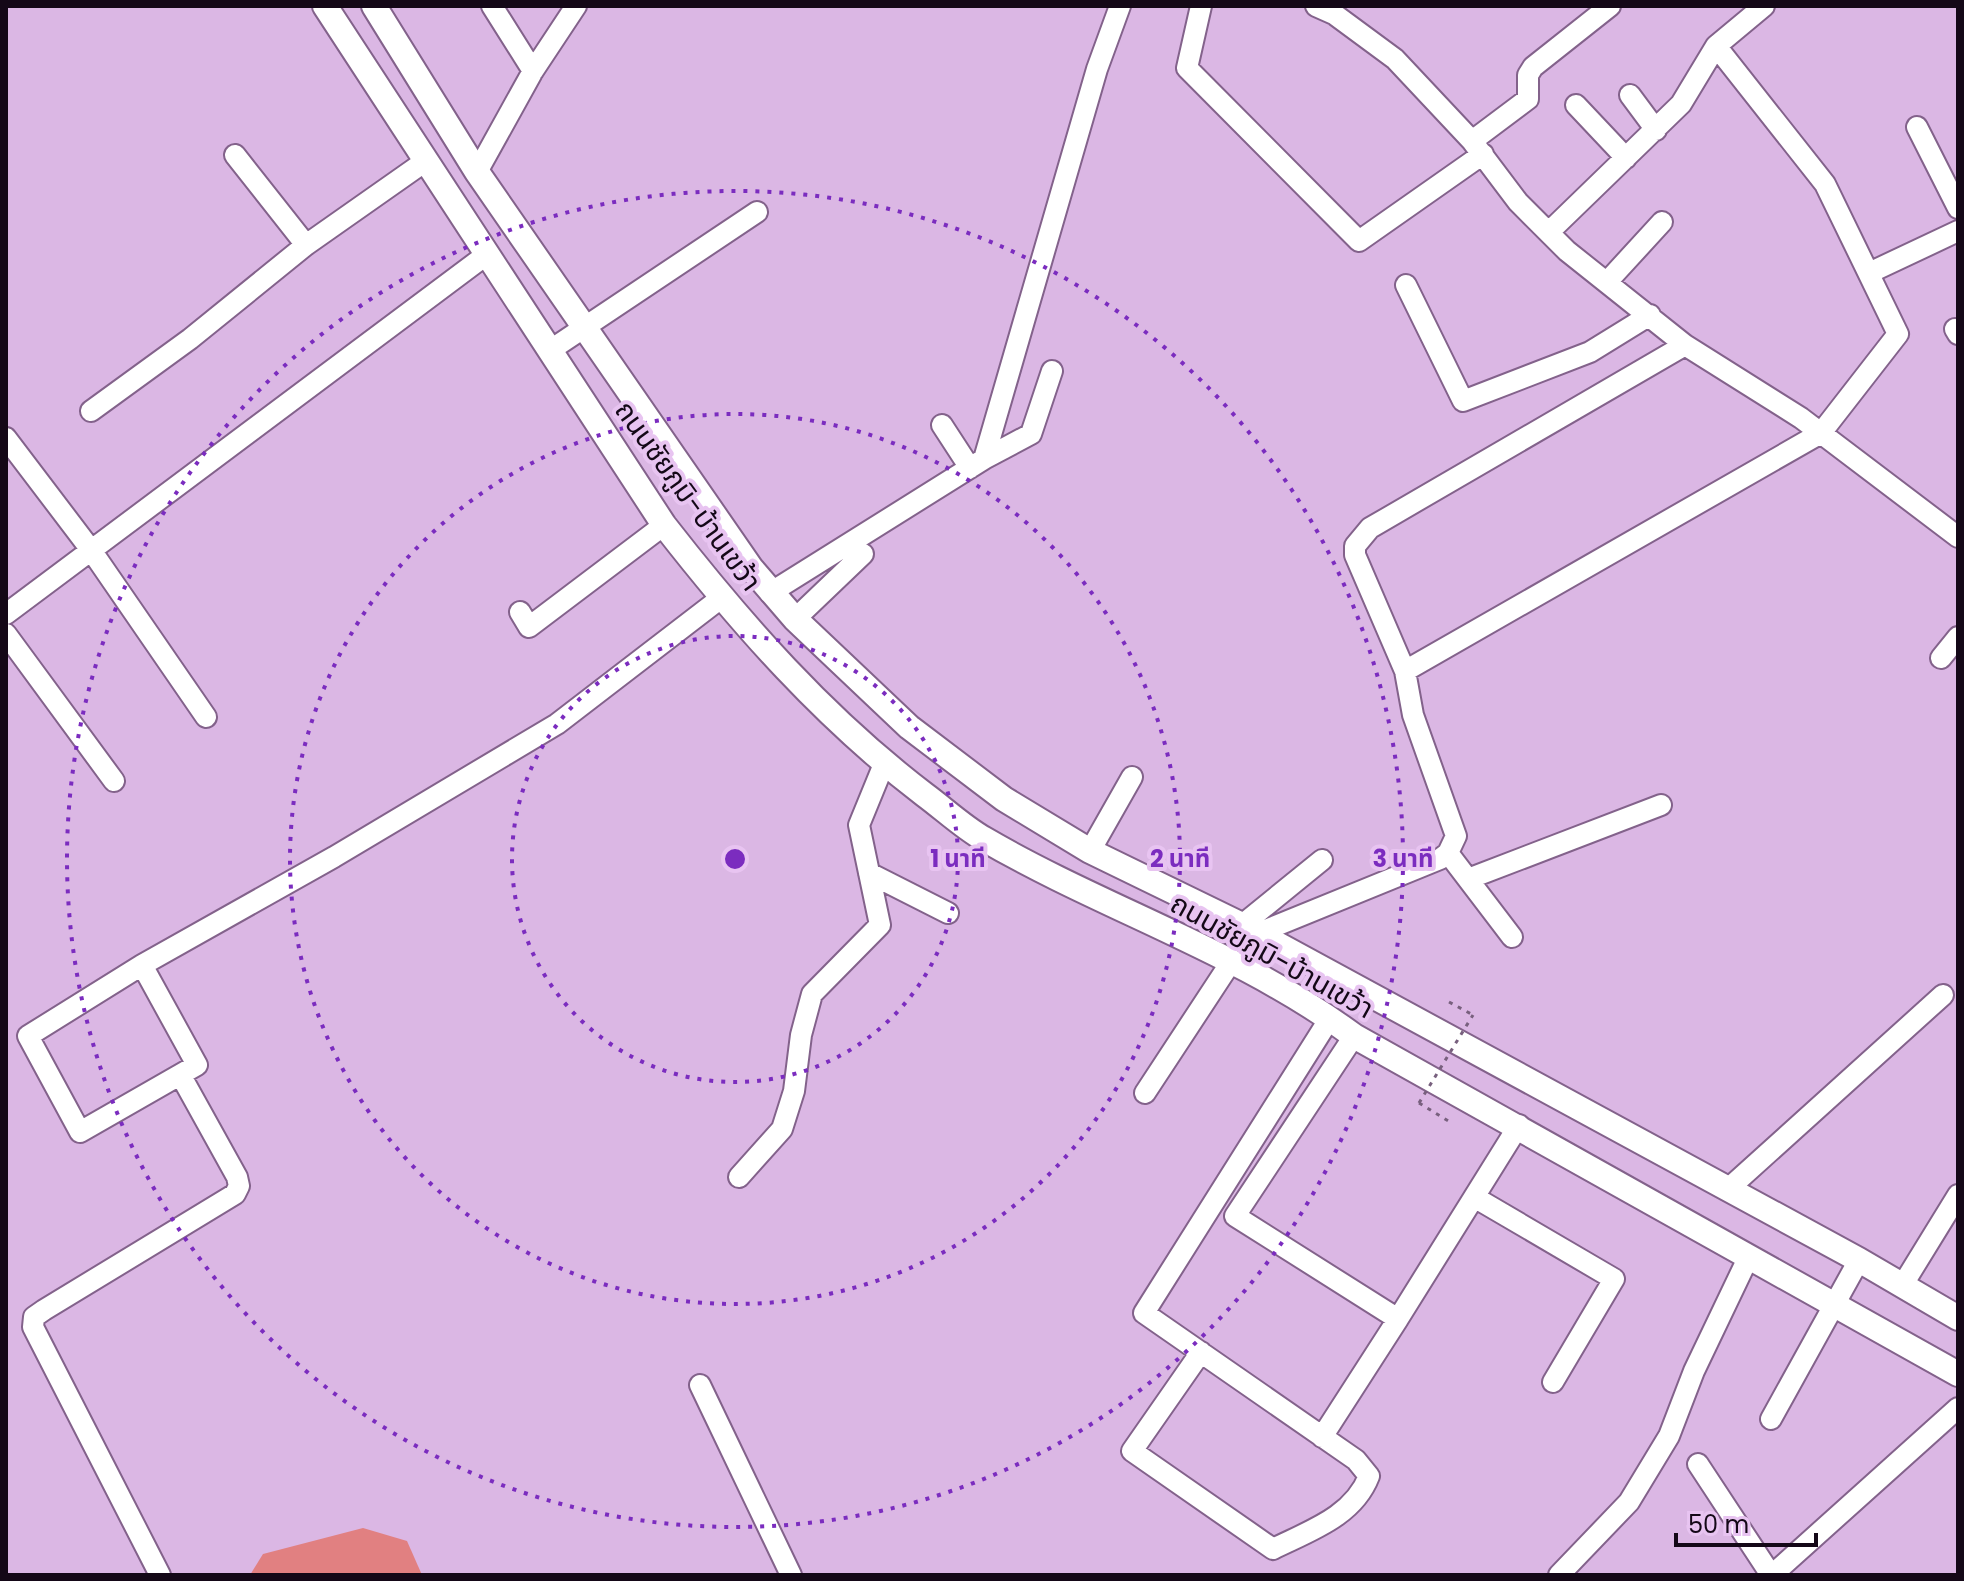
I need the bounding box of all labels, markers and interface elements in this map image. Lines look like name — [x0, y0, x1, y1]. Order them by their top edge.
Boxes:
street label: ถนนชัยภูมิ-บ้านเขว้า — [606, 393, 770, 599]
text: 1 นาที — [930, 842, 986, 875]
text: 2 นาที — [1150, 842, 1210, 875]
text: 3 นาที — [1372, 842, 1434, 875]
centre of rings — [721, 845, 749, 873]
street label: ถนนชัยภูมิ-บ้านเขว้า — [1163, 884, 1381, 1028]
scale bar — [1676, 1497, 1816, 1547]
text: 50 m — [1688, 1508, 1749, 1541]

